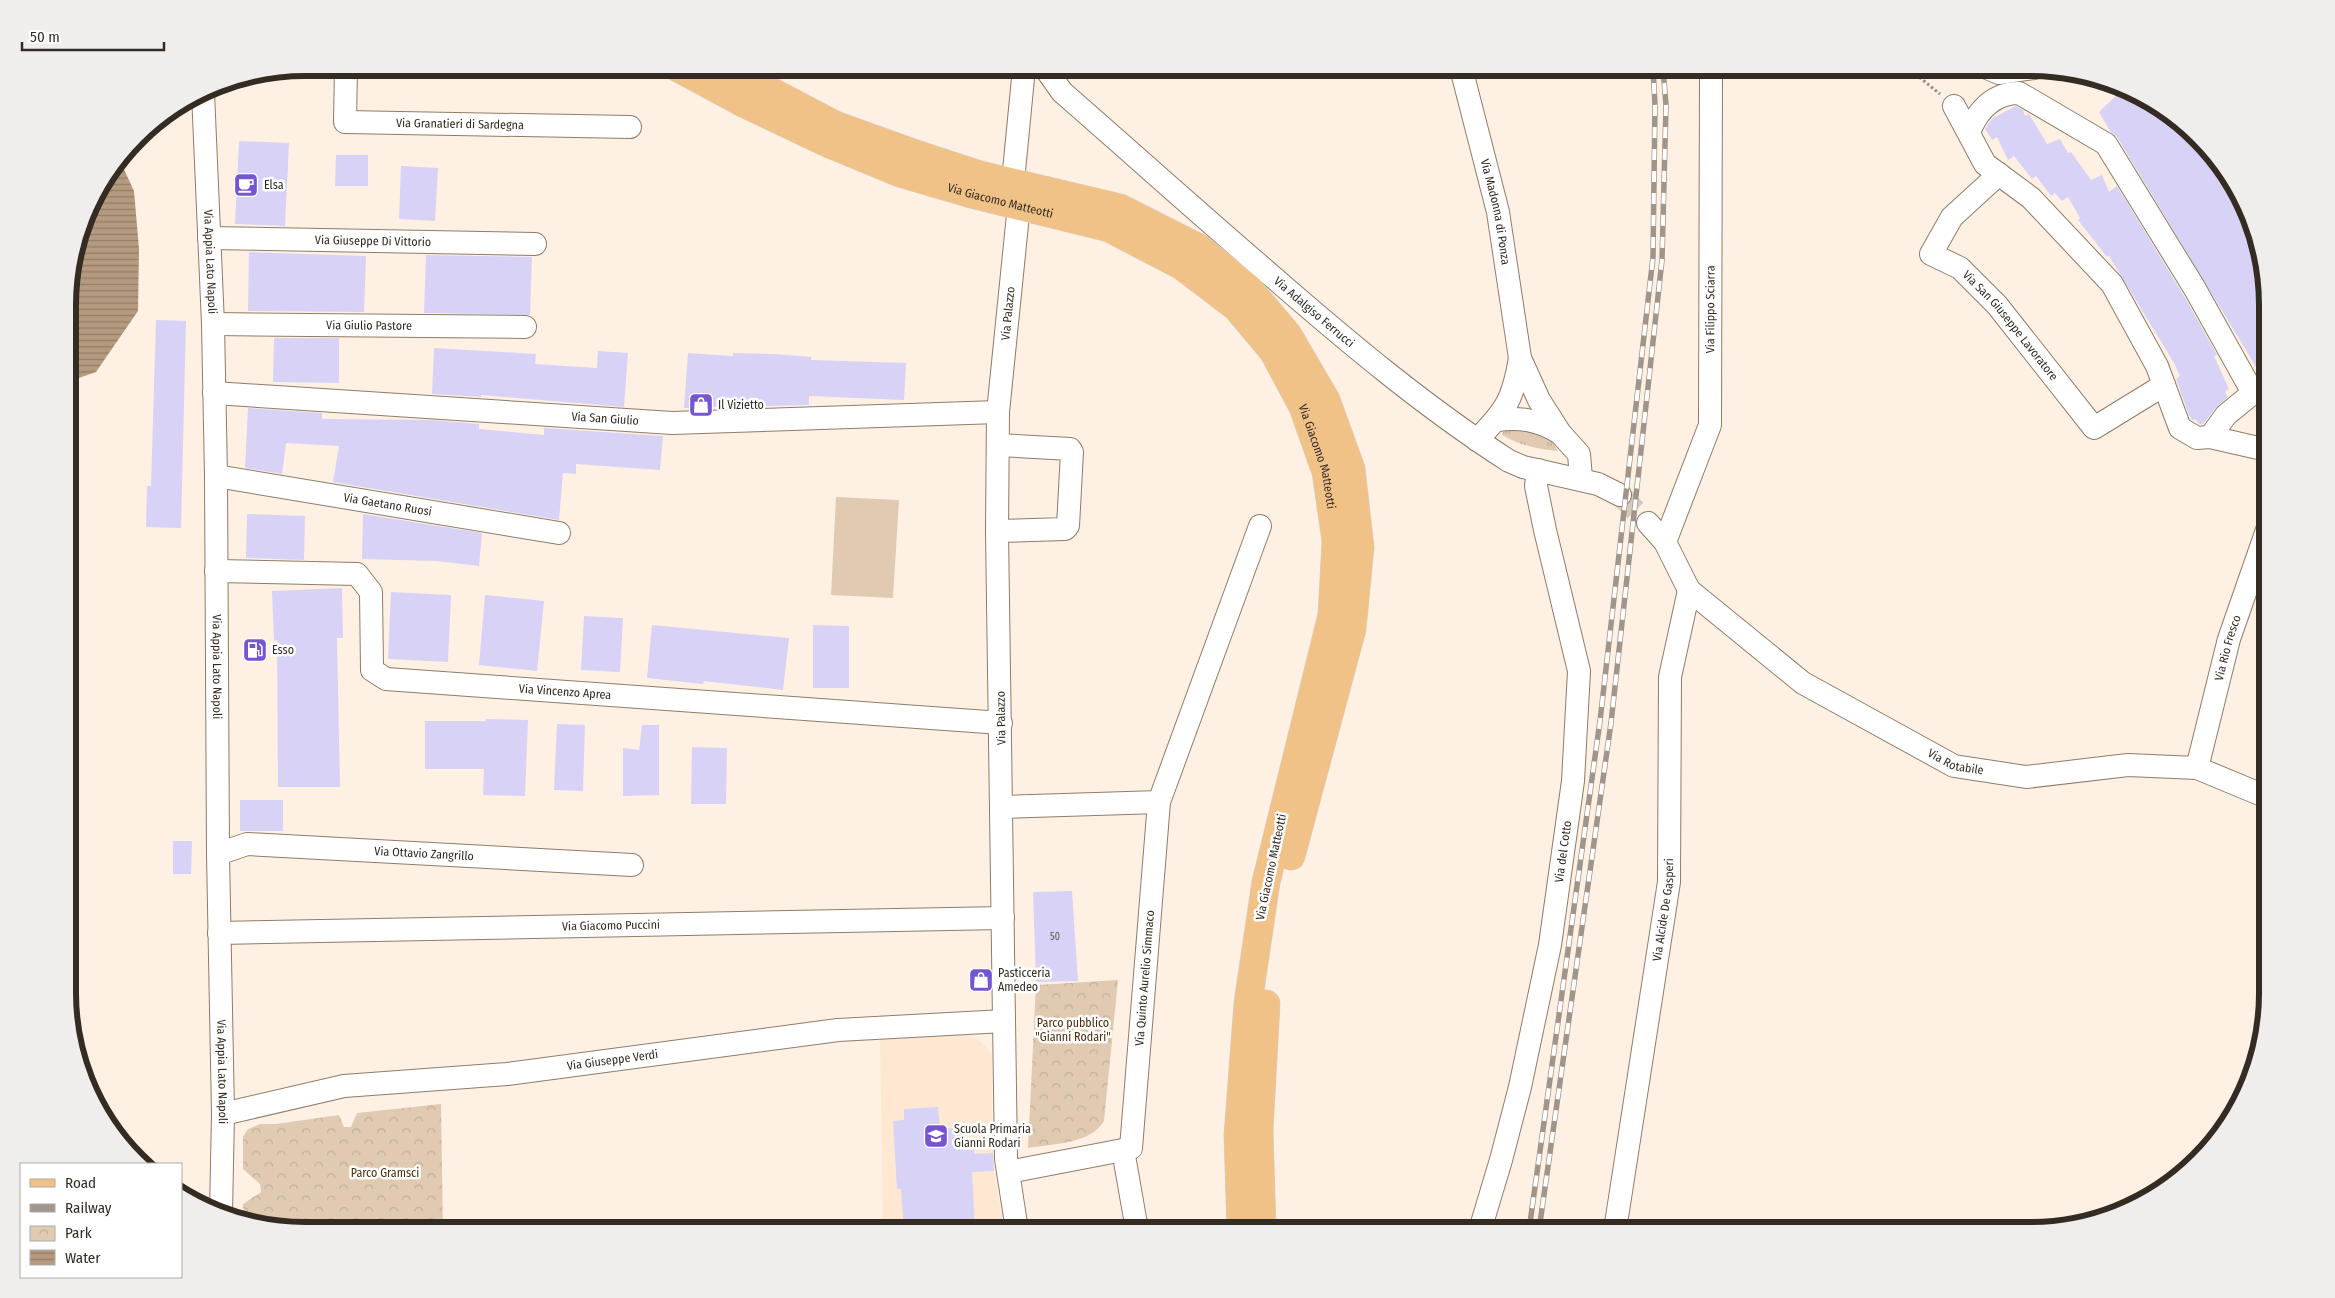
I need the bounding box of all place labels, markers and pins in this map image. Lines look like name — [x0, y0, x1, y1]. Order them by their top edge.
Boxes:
cafe icon: Elsa — [233, 172, 259, 198]
place label: Elsa — [264, 178, 284, 192]
shop icon: Il Vizietto — [688, 392, 714, 418]
place label: Il Vizietto — [718, 398, 764, 412]
fuel station icon: Esso — [242, 637, 268, 663]
place label: Esso — [272, 643, 294, 657]
place label: Pasticceria Amedeo — [998, 966, 1050, 994]
shop icon: Pasticceria Amedeo — [968, 967, 994, 993]
place label: Scuola Primaria Gianni Rodari — [954, 1122, 1031, 1150]
school or university icon: Scuola Primaria Gianni Rodari — [923, 1123, 949, 1149]

